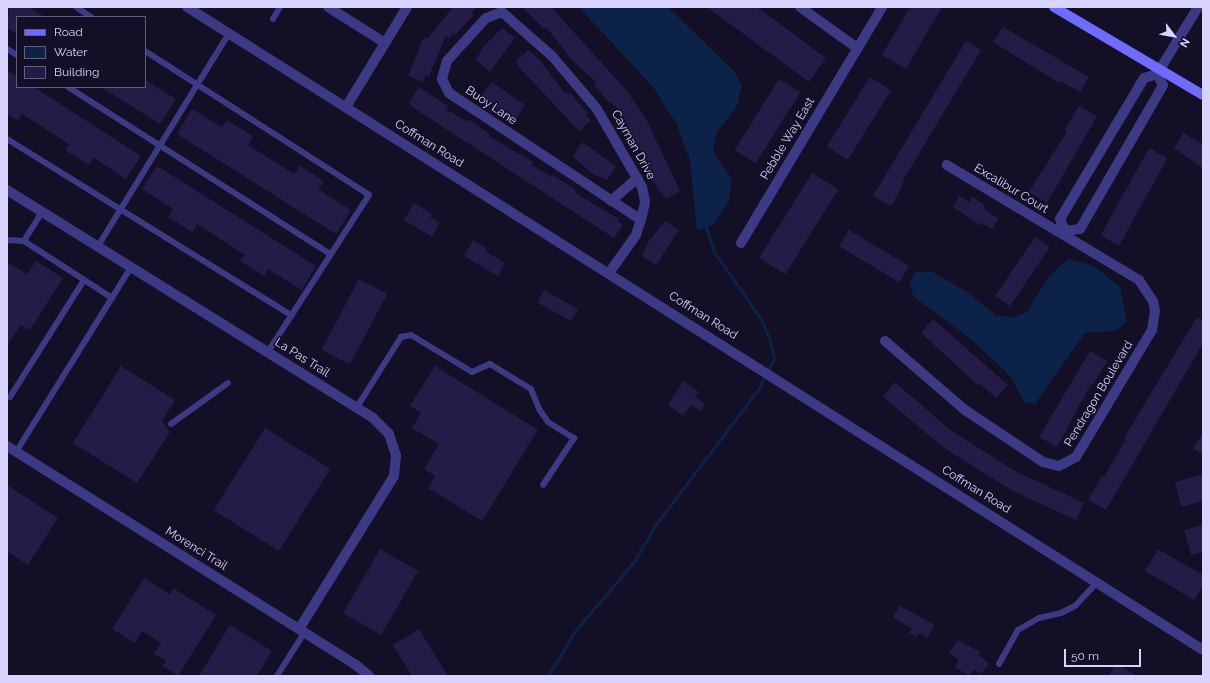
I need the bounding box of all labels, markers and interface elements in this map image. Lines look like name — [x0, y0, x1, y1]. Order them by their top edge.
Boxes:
legend — [16, 16, 146, 88]
north arrow — [1154, 16, 1194, 56]
text: Road — [54, 25, 83, 39]
text: N — [1177, 36, 1192, 50]
text: Water — [54, 45, 88, 59]
text: Building — [54, 65, 100, 79]
street label: Buoy Lane — [462, 83, 520, 129]
street label: Pebble Way East — [758, 95, 818, 183]
street label: Cayman Drive — [608, 108, 658, 182]
street label: Coffman Road — [392, 117, 466, 171]
street label: Excalibur Court — [971, 161, 1051, 217]
street label: Coffman Road — [666, 289, 740, 343]
street label: La Pas Trail — [272, 335, 332, 381]
street label: Pendragon Boulevard — [1062, 338, 1136, 450]
street label: Coffman Road — [939, 463, 1013, 517]
street label: Morenci Trail — [162, 524, 230, 574]
scale bar — [1066, 641, 1143, 667]
text: 50 m — [1071, 649, 1099, 663]

